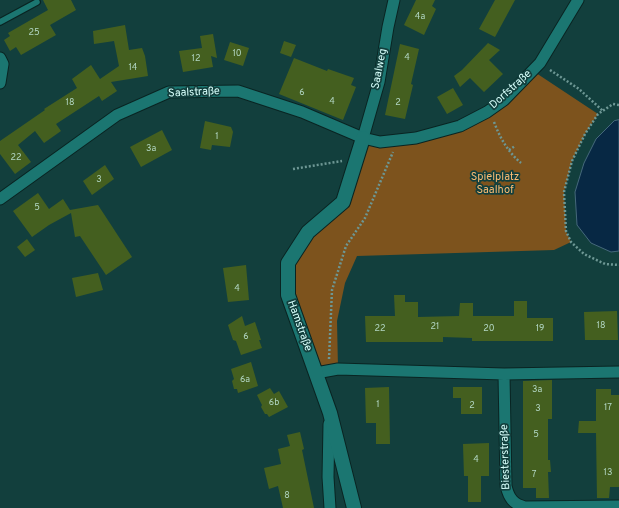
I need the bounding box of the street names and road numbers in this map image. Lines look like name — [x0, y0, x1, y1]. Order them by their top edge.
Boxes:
street label: Saalweg — [370, 48, 390, 90]
street label: Dorfstraße — [487, 68, 535, 112]
street label: Saalstraße — [168, 85, 220, 101]
street label: Hamstraße — [284, 299, 314, 353]
street label: Biesterstraße — [498, 424, 514, 490]

